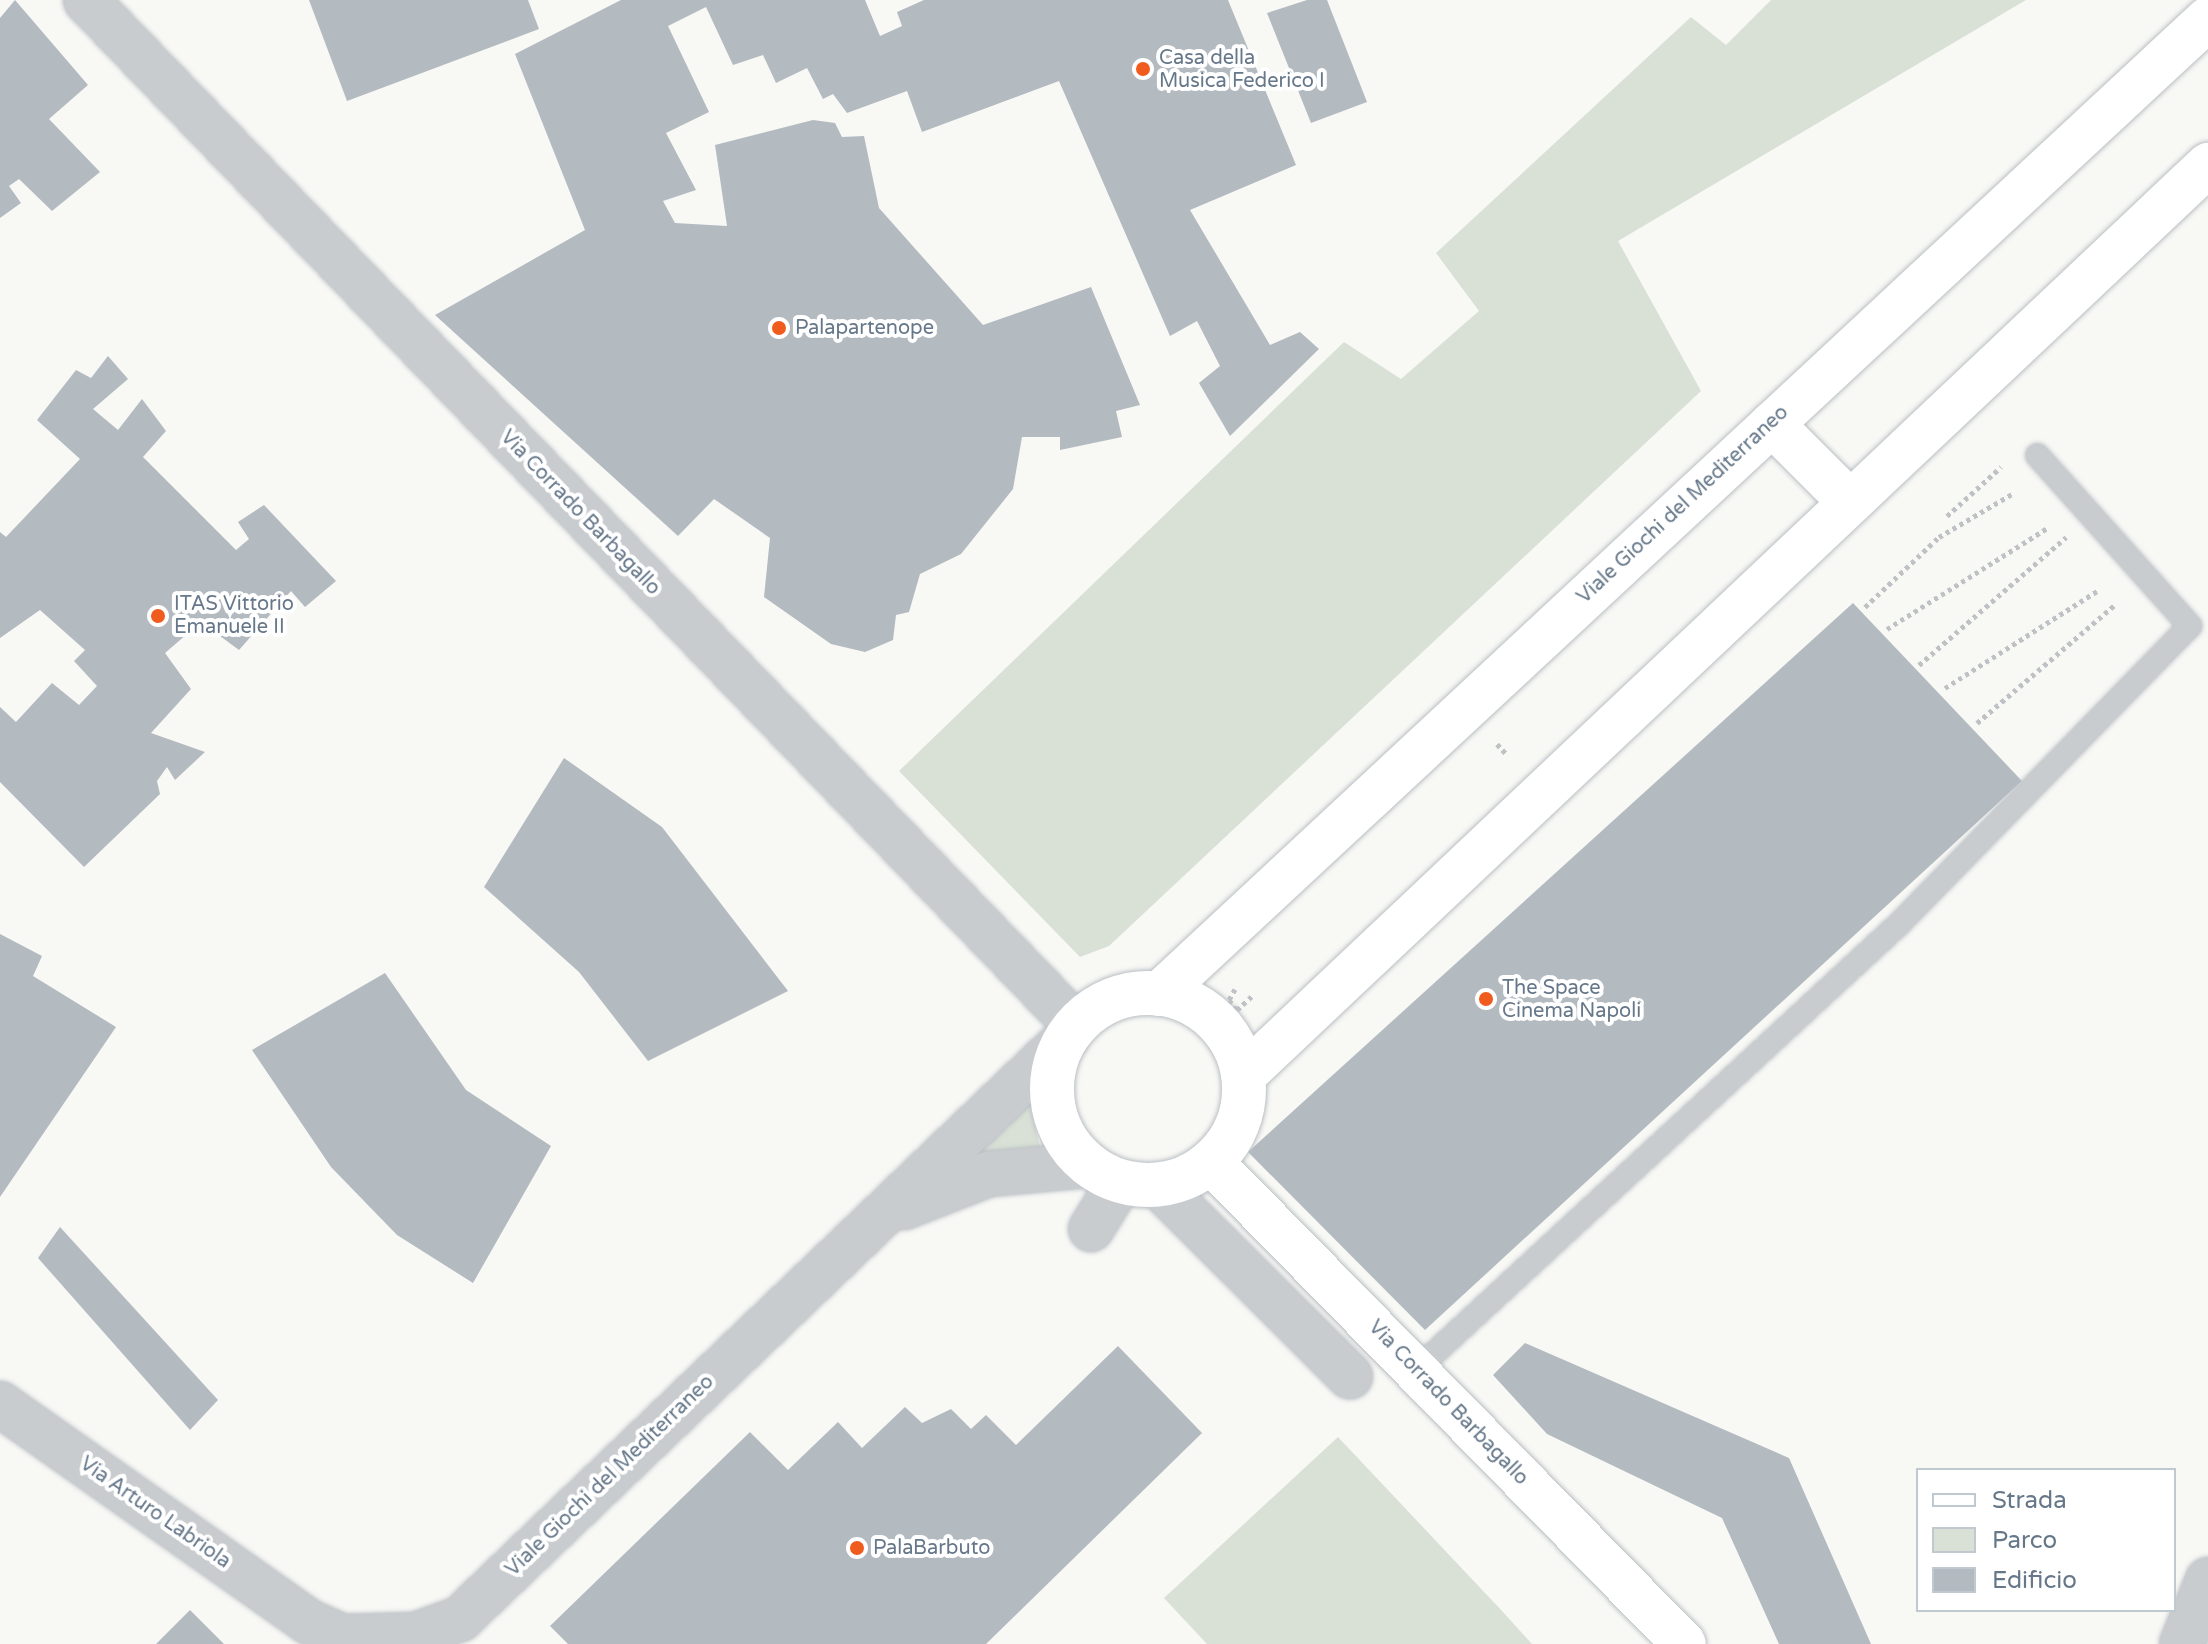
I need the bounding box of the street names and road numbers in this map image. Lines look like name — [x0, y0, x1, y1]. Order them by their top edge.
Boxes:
street label: Viale Giochi del Mediterraneo — [1572, 401, 1794, 609]
street label: Via Corrado Barbagallo — [495, 426, 665, 600]
street label: Via Corrado Barbagallo — [1363, 1316, 1533, 1490]
street label: Viale Giochi del Mediterraneo — [501, 1370, 719, 1582]
street label: Via Arturo Labriola — [75, 1452, 235, 1574]

